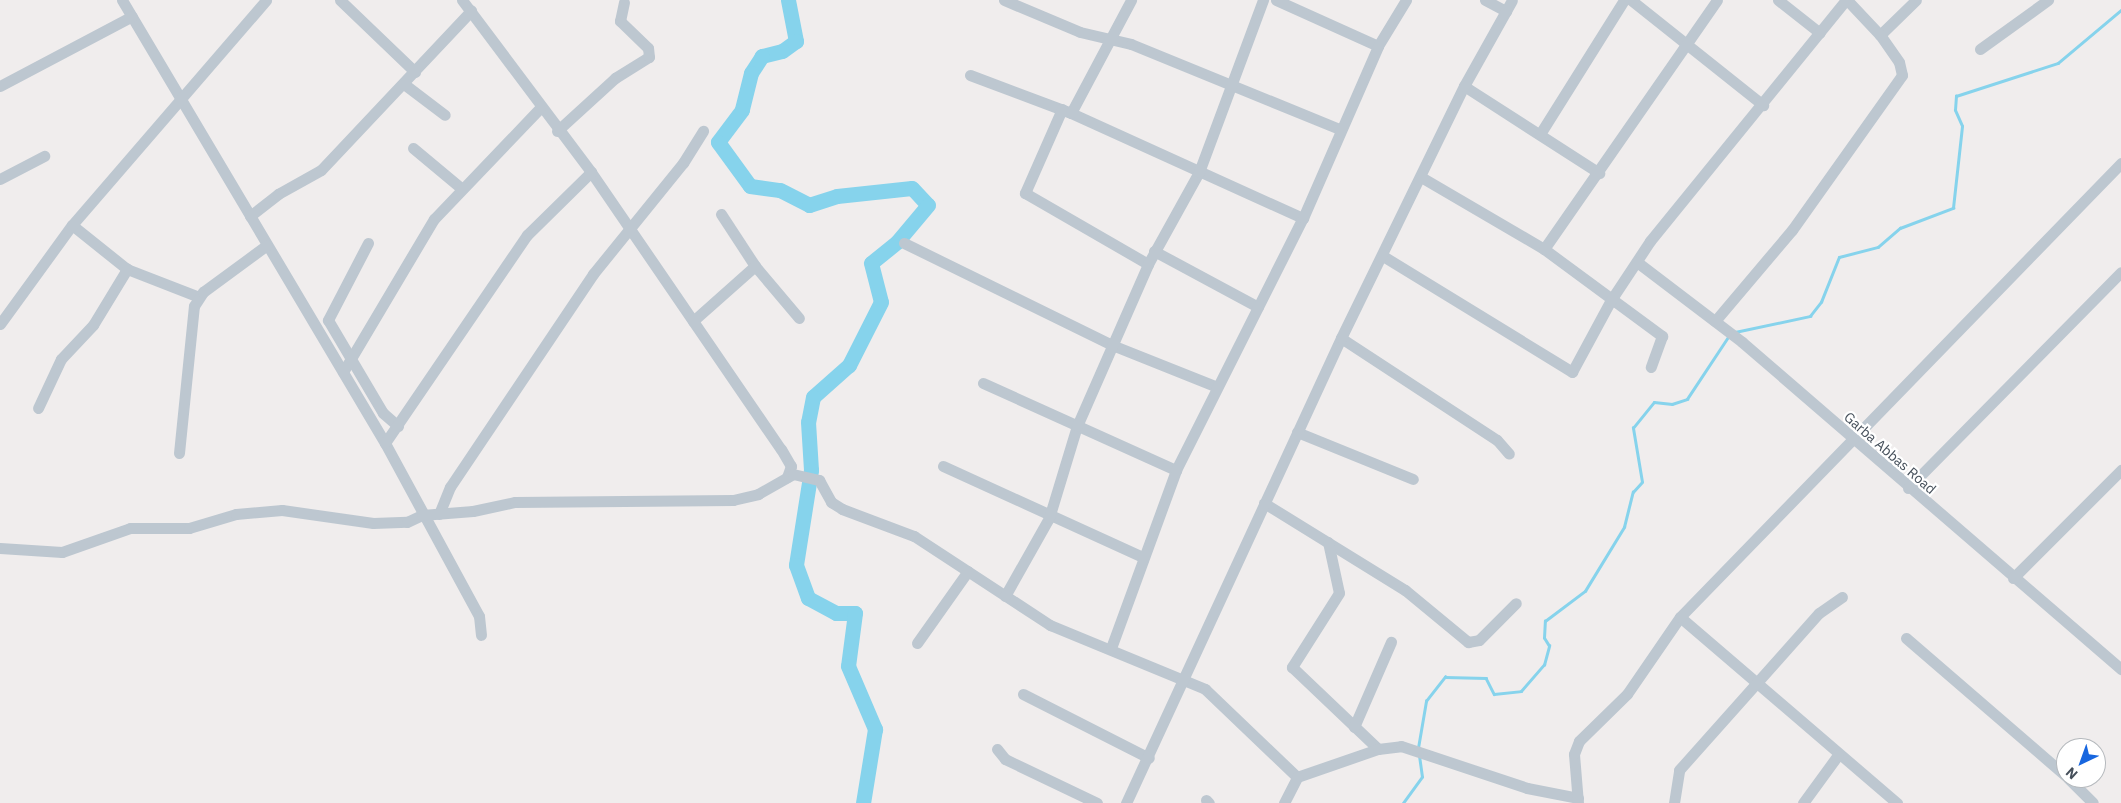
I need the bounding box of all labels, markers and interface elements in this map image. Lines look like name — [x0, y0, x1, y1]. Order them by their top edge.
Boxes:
street label: Garba Abbas Road — [1841, 409, 1939, 497]
north arrow — [2056, 738, 2106, 788]
text: N — [2062, 763, 2081, 783]

